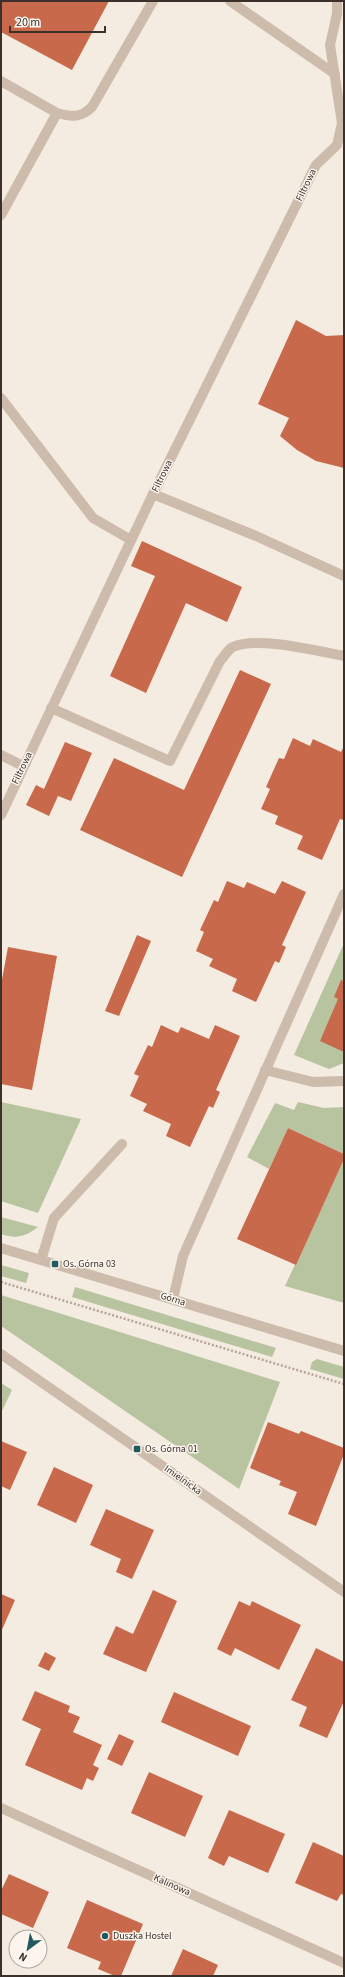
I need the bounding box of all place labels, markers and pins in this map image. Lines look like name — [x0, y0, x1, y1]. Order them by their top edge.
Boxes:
place label: Os. Górna 03 — [63, 1257, 116, 1271]
marker: Os. Górna 03 — [50, 1259, 60, 1269]
place label: Os. Górna 01 — [145, 1442, 198, 1456]
marker: Os. Górna 01 — [132, 1444, 142, 1454]
place label: Duszka Hostel — [113, 1929, 172, 1943]
marker: Duszka Hostel — [100, 1931, 110, 1941]

